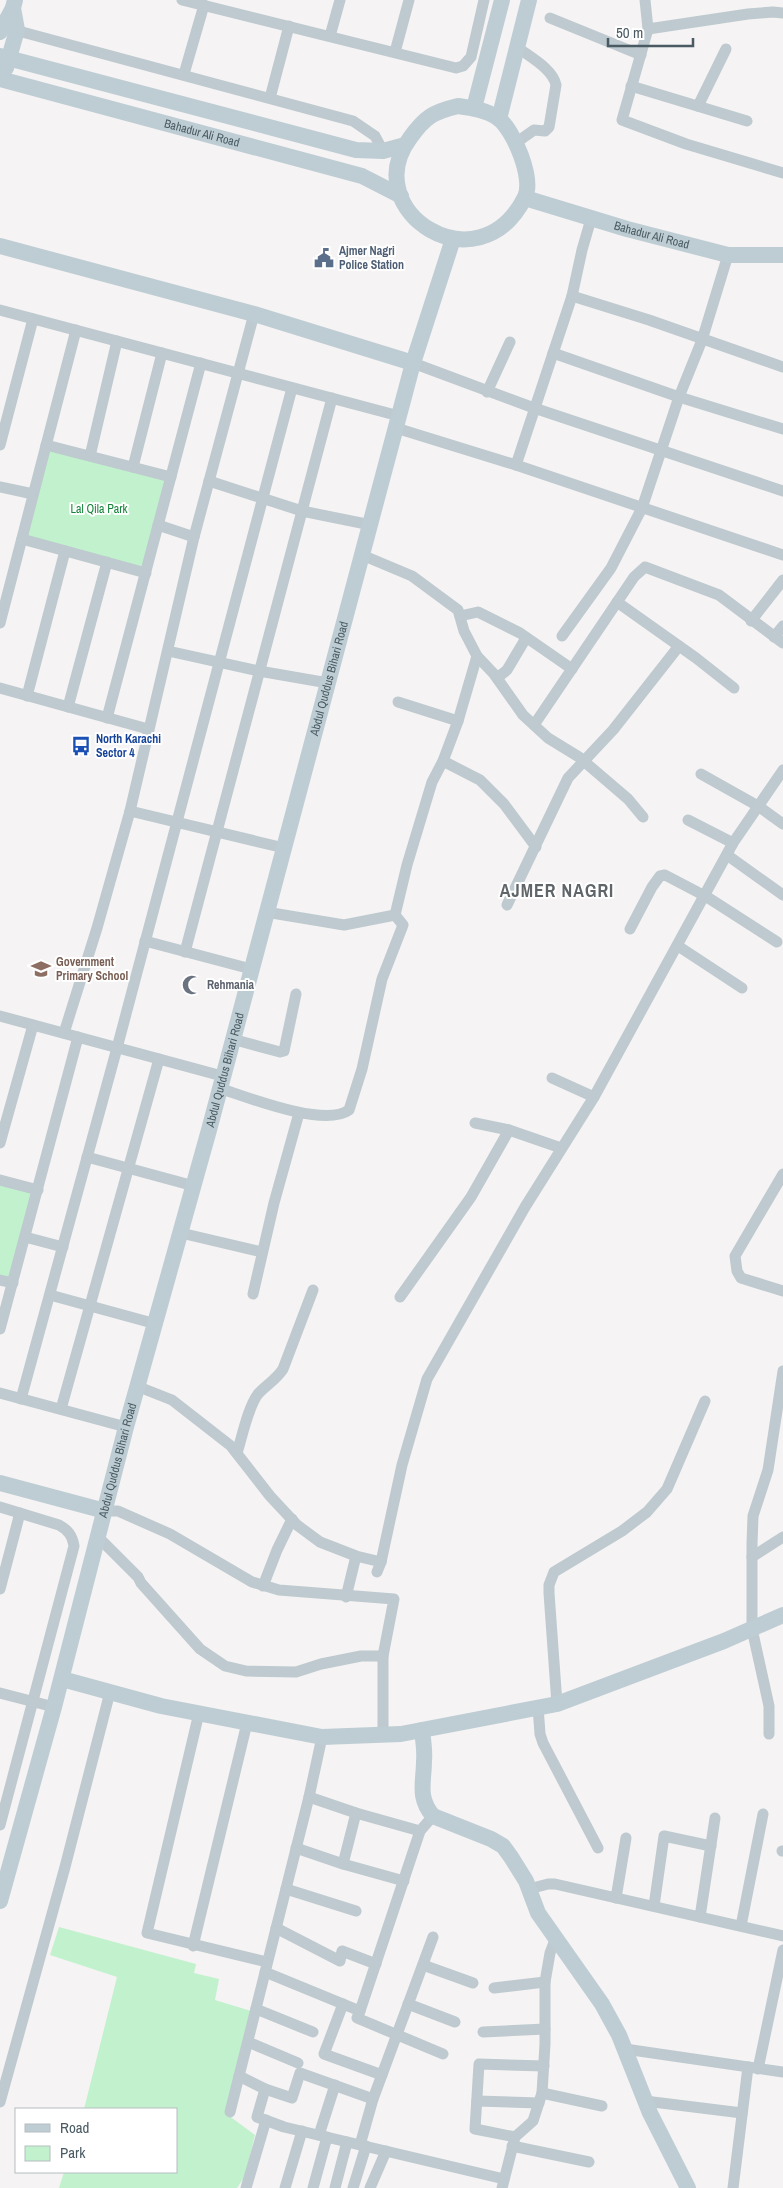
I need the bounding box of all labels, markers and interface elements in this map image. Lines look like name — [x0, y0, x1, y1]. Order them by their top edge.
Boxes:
scale bar — [608, 15, 693, 47]
text: 50 m — [616, 22, 643, 43]
street label: Bahadur Ali Road — [162, 115, 241, 151]
street label: Bahadur Ali Road — [612, 217, 691, 253]
place label: Ajmer Nagri Police Station — [339, 243, 404, 273]
public building icon: Ajmer Nagri Police Station — [313, 247, 335, 269]
park label: Lal Qila Park — [71, 501, 128, 517]
street label: Abdul Quddus Bihari Road — [306, 620, 352, 739]
place label: North Karachi Sector 4 — [96, 731, 161, 761]
bus stop icon: North Karachi Sector 4 — [70, 735, 92, 757]
district label: AJMER NAGRI — [500, 878, 614, 903]
place label: Government Primary School — [56, 954, 128, 984]
school or university icon: Government Primary School — [30, 958, 52, 980]
mosque icon: Rehmania — [181, 974, 203, 996]
place label: Rehmania — [207, 977, 255, 993]
street label: Abdul Quddus Bihari Road — [202, 1011, 248, 1130]
street label: Abdul Quddus Bihari Road — [95, 1401, 140, 1520]
legend — [15, 2108, 178, 2173]
text: Road — [60, 2117, 89, 2138]
text: Park — [60, 2142, 86, 2163]

